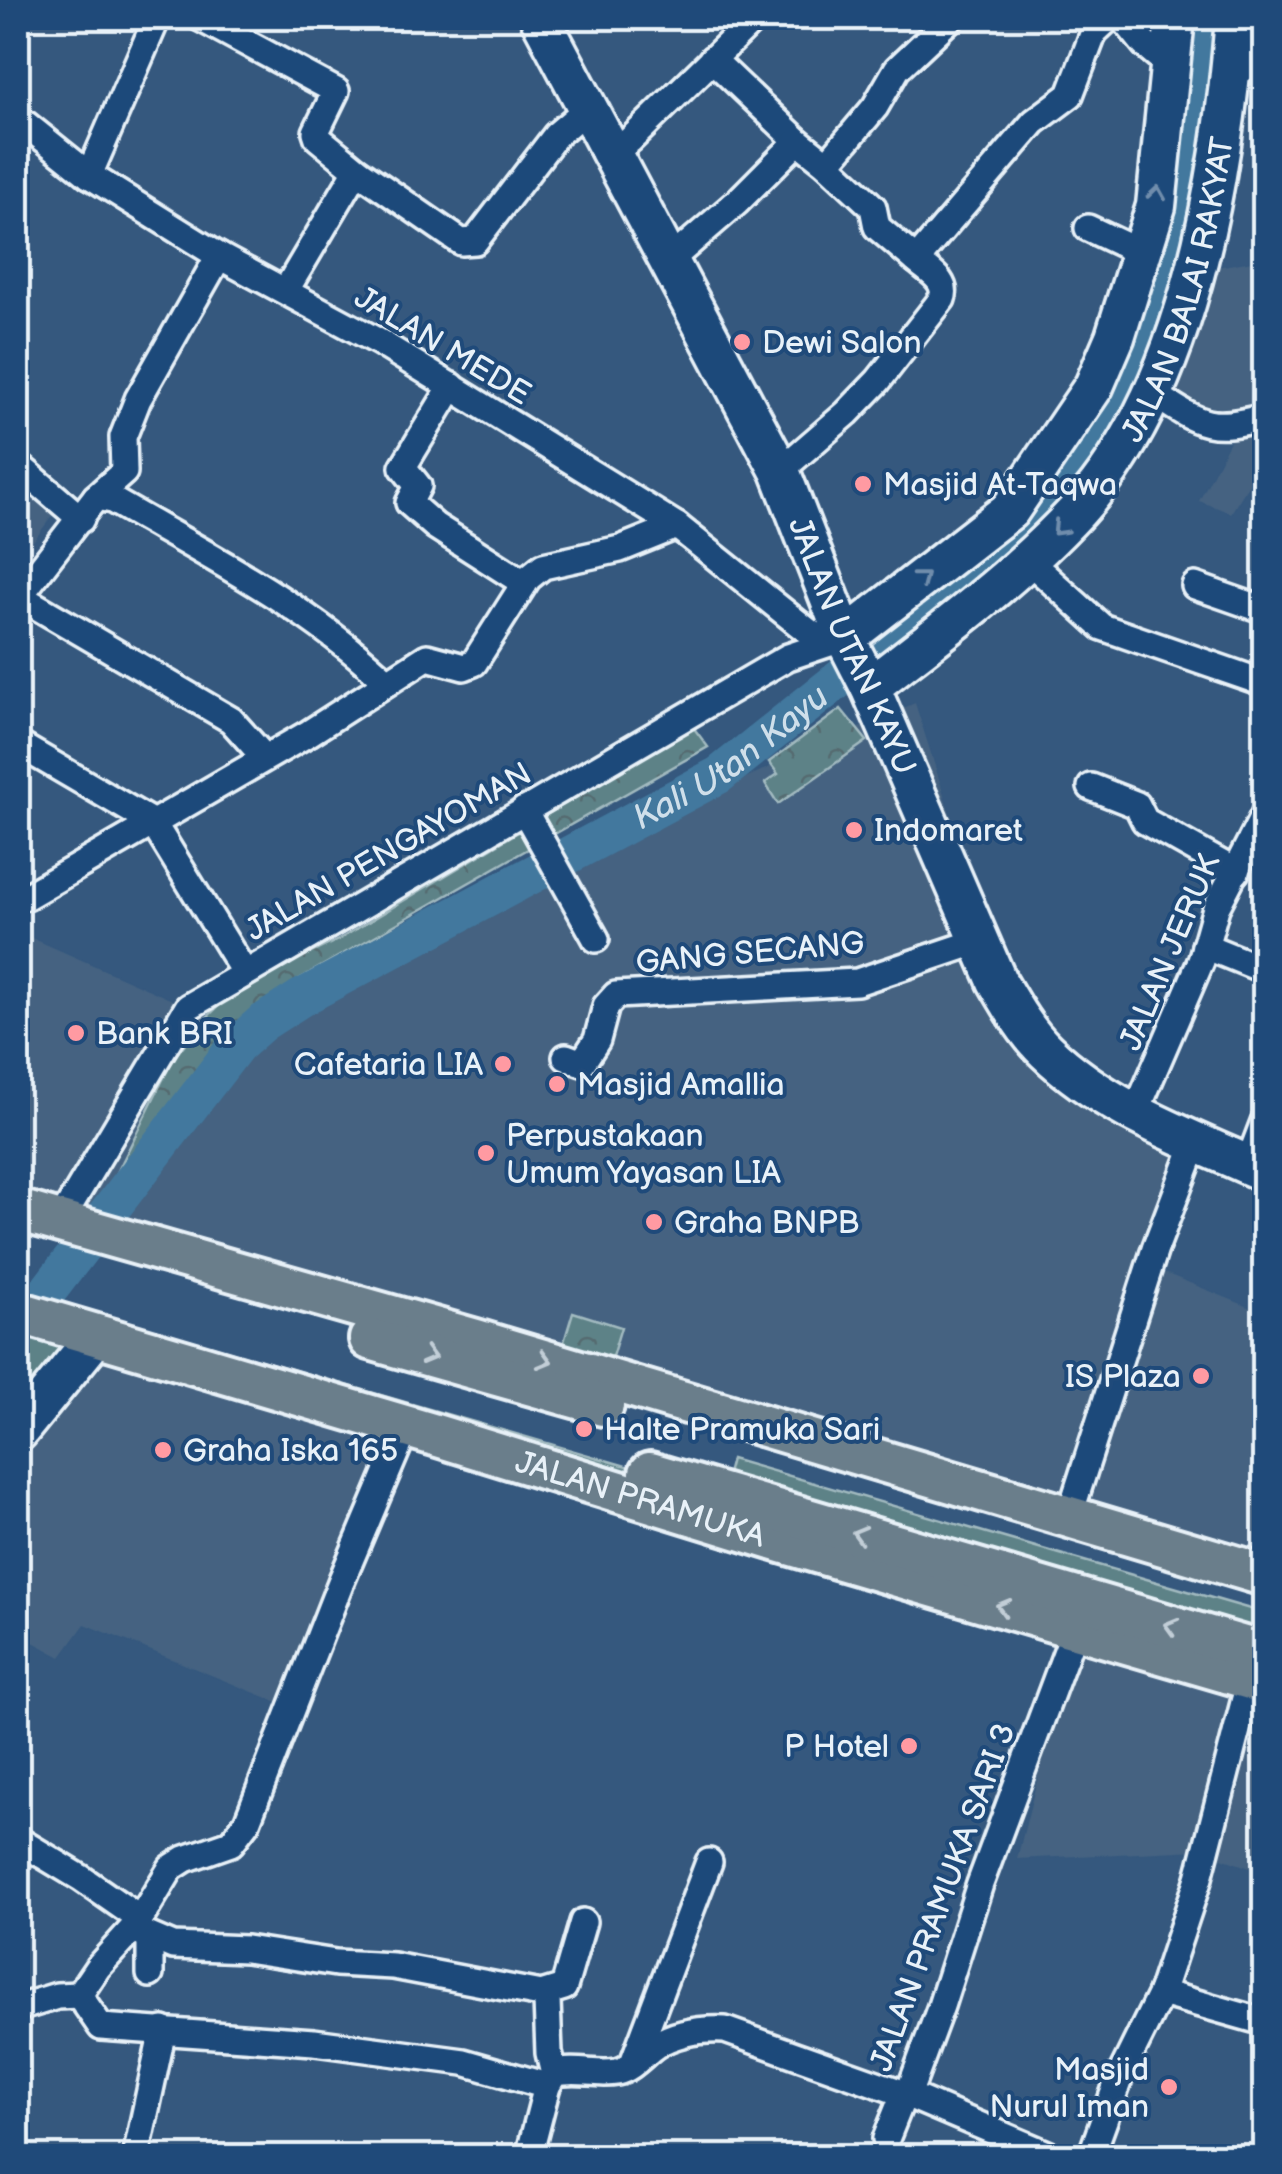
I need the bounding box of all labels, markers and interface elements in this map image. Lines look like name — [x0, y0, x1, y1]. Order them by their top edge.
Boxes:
street label: JALAN BALAI RAKYAT — [1113, 134, 1243, 449]
one-way arrow — [1146, 185, 1167, 201]
street label: JALAN MEDE — [347, 278, 537, 414]
place label: Dewi Salon — [762, 324, 921, 363]
marker: Dewi Salon — [731, 331, 753, 353]
place label: Masjid At-Taqwa — [883, 466, 1117, 505]
marker: Masjid At-Taqwa — [852, 473, 874, 495]
street label: JALAN UTAN KAYU — [779, 512, 924, 781]
one-way arrow — [1053, 518, 1071, 536]
one-way arrow — [911, 572, 929, 590]
water label: Kali Utan Kayu — [626, 676, 838, 840]
street label: JALAN PENGAYOMAN — [239, 755, 539, 950]
place label: Indomaret — [874, 812, 1023, 851]
marker: Indomaret — [843, 819, 865, 841]
street label: JALAN JERUK — [1112, 848, 1229, 1056]
street label: GANG SECANG — [634, 924, 866, 983]
place label: Bank BRI — [96, 1015, 233, 1054]
marker: Bank BRI — [65, 1022, 87, 1044]
place label: Cafetaria LIA — [294, 1046, 483, 1085]
marker: Cafetaria LIA — [492, 1053, 514, 1075]
place label: Masjid Amallia — [577, 1066, 785, 1105]
marker: Masjid Amallia — [546, 1073, 568, 1095]
place label: Perpustakaan Umum Yayasan LIA — [506, 1117, 781, 1193]
marker: Perpustakaan Umum Yayasan LIA — [475, 1142, 497, 1164]
place label: Graha BNPB — [674, 1204, 860, 1243]
marker: Graha BNPB — [643, 1211, 665, 1233]
one-way arrow — [419, 1344, 436, 1365]
one-way arrow — [536, 1348, 553, 1369]
place label: IS Plaza — [1065, 1358, 1181, 1397]
marker: IS Plaza — [1190, 1365, 1212, 1387]
place label: Halte Pramuka Sari — [604, 1411, 880, 1450]
marker: Halte Pramuka Sari — [573, 1418, 595, 1440]
place label: Graha Iska 165 — [183, 1432, 398, 1471]
marker: Graha Iska 165 — [152, 1439, 174, 1461]
street label: JALAN PRAMUKA — [511, 1443, 770, 1557]
one-way arrow — [851, 1525, 868, 1546]
one-way arrow — [995, 1598, 1012, 1619]
one-way arrow — [1163, 1617, 1180, 1638]
street label: JALAN PRAMUKA SARI 3 — [862, 1718, 1025, 2077]
place label: P Hotel — [784, 1728, 889, 1767]
marker: P Hotel — [898, 1735, 920, 1757]
place label: Masjid Nurul Iman — [989, 2051, 1149, 2127]
marker: Masjid Nurul Iman — [1158, 2076, 1180, 2098]

